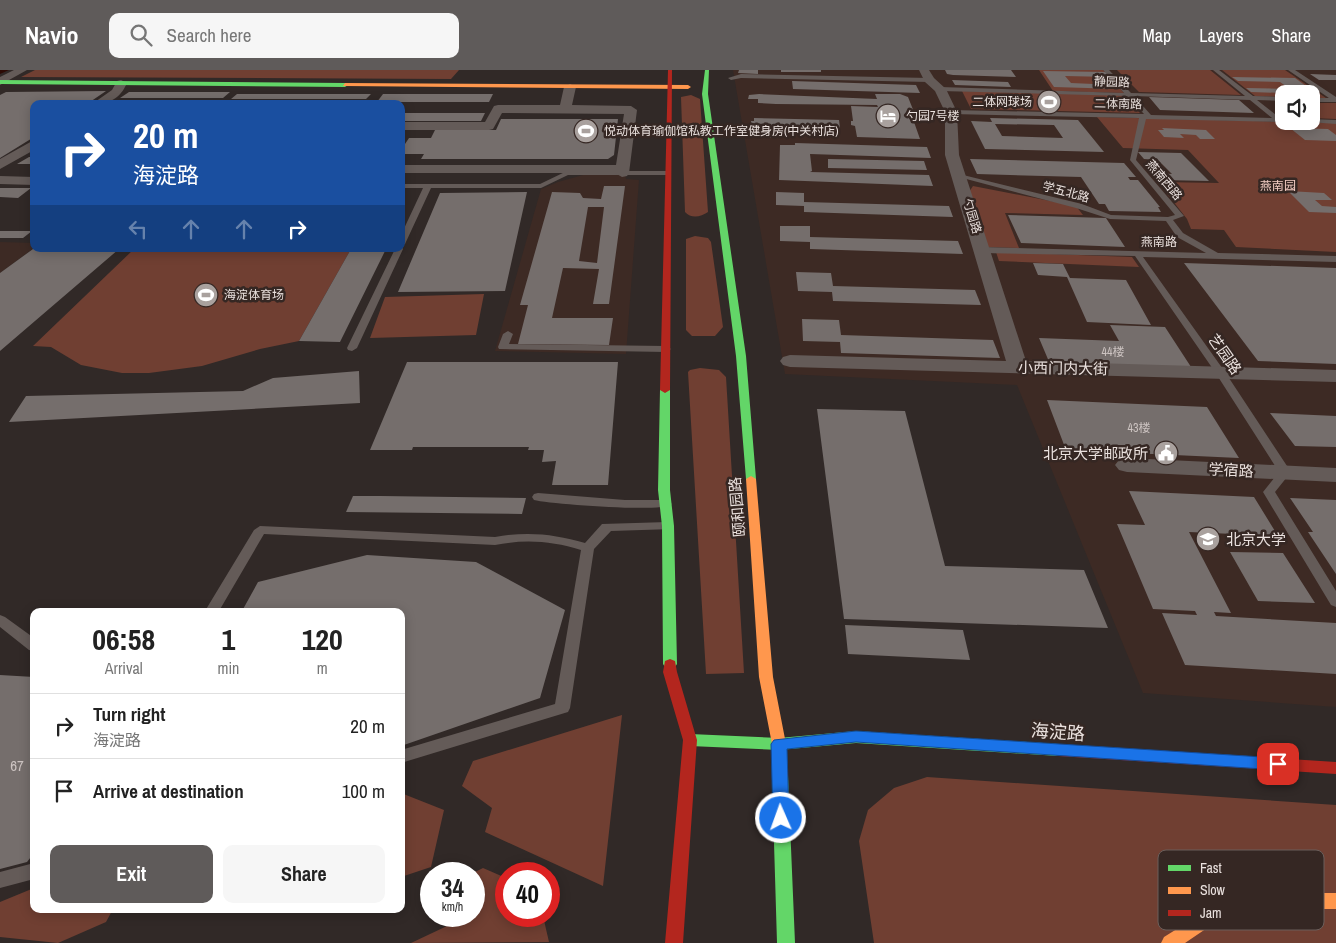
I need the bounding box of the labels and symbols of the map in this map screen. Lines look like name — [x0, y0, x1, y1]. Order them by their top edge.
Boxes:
street label: 静园路 — [1094, 73, 1130, 91]
sports icon: 二体网球场 — [1036, 89, 1062, 115]
place label: 二体网球场 — [972, 94, 1032, 110]
street label: 二体南路 — [1094, 96, 1142, 112]
hotel icon: 勺园7号楼 — [875, 103, 901, 129]
place label: 勺园7号楼 — [906, 108, 959, 124]
sports icon: 悦动体育瑜伽馆私教工作室健身房(中关村店) — [573, 118, 599, 144]
place label: 悦动体育瑜伽馆私教工作室健身房(中关村店) — [604, 123, 839, 139]
street label: 燕南西路 — [1142, 156, 1186, 204]
street label: 学五北路 — [1041, 178, 1091, 206]
park label: 燕南园 — [1260, 178, 1296, 194]
street label: 勺园路 — [959, 196, 985, 236]
street label: 燕南路 — [1141, 234, 1177, 250]
sports icon: 海淀体育场 — [193, 282, 219, 308]
place label: 海淀体育场 — [224, 287, 284, 303]
street label: 艺园路 — [1203, 330, 1247, 378]
house number: 44楼 — [1102, 344, 1124, 360]
street label: 小西门内大街 — [1018, 357, 1108, 379]
house number: 43楼 — [1128, 420, 1150, 436]
public building icon: 北京大学邮政所 — [1153, 440, 1179, 466]
place label: 北京大学邮政所 — [1043, 443, 1148, 464]
street label: 学宿路 — [1208, 458, 1254, 482]
street label: 颐和园路 — [724, 476, 750, 538]
school or university icon: 北京大学 — [1195, 526, 1221, 552]
place label: 北京大学 — [1226, 529, 1286, 550]
street label: 海淀路 — [1030, 718, 1086, 746]
pin — [1257, 743, 1299, 785]
house number: 67 — [10, 755, 24, 776]
position arrow — [754, 791, 806, 843]
legend — [1158, 850, 1324, 930]
text: Fast — [1200, 859, 1222, 877]
speed limit sign: 40 — [495, 862, 560, 927]
text: Slow — [1200, 881, 1226, 899]
text: Jam — [1200, 904, 1222, 922]

